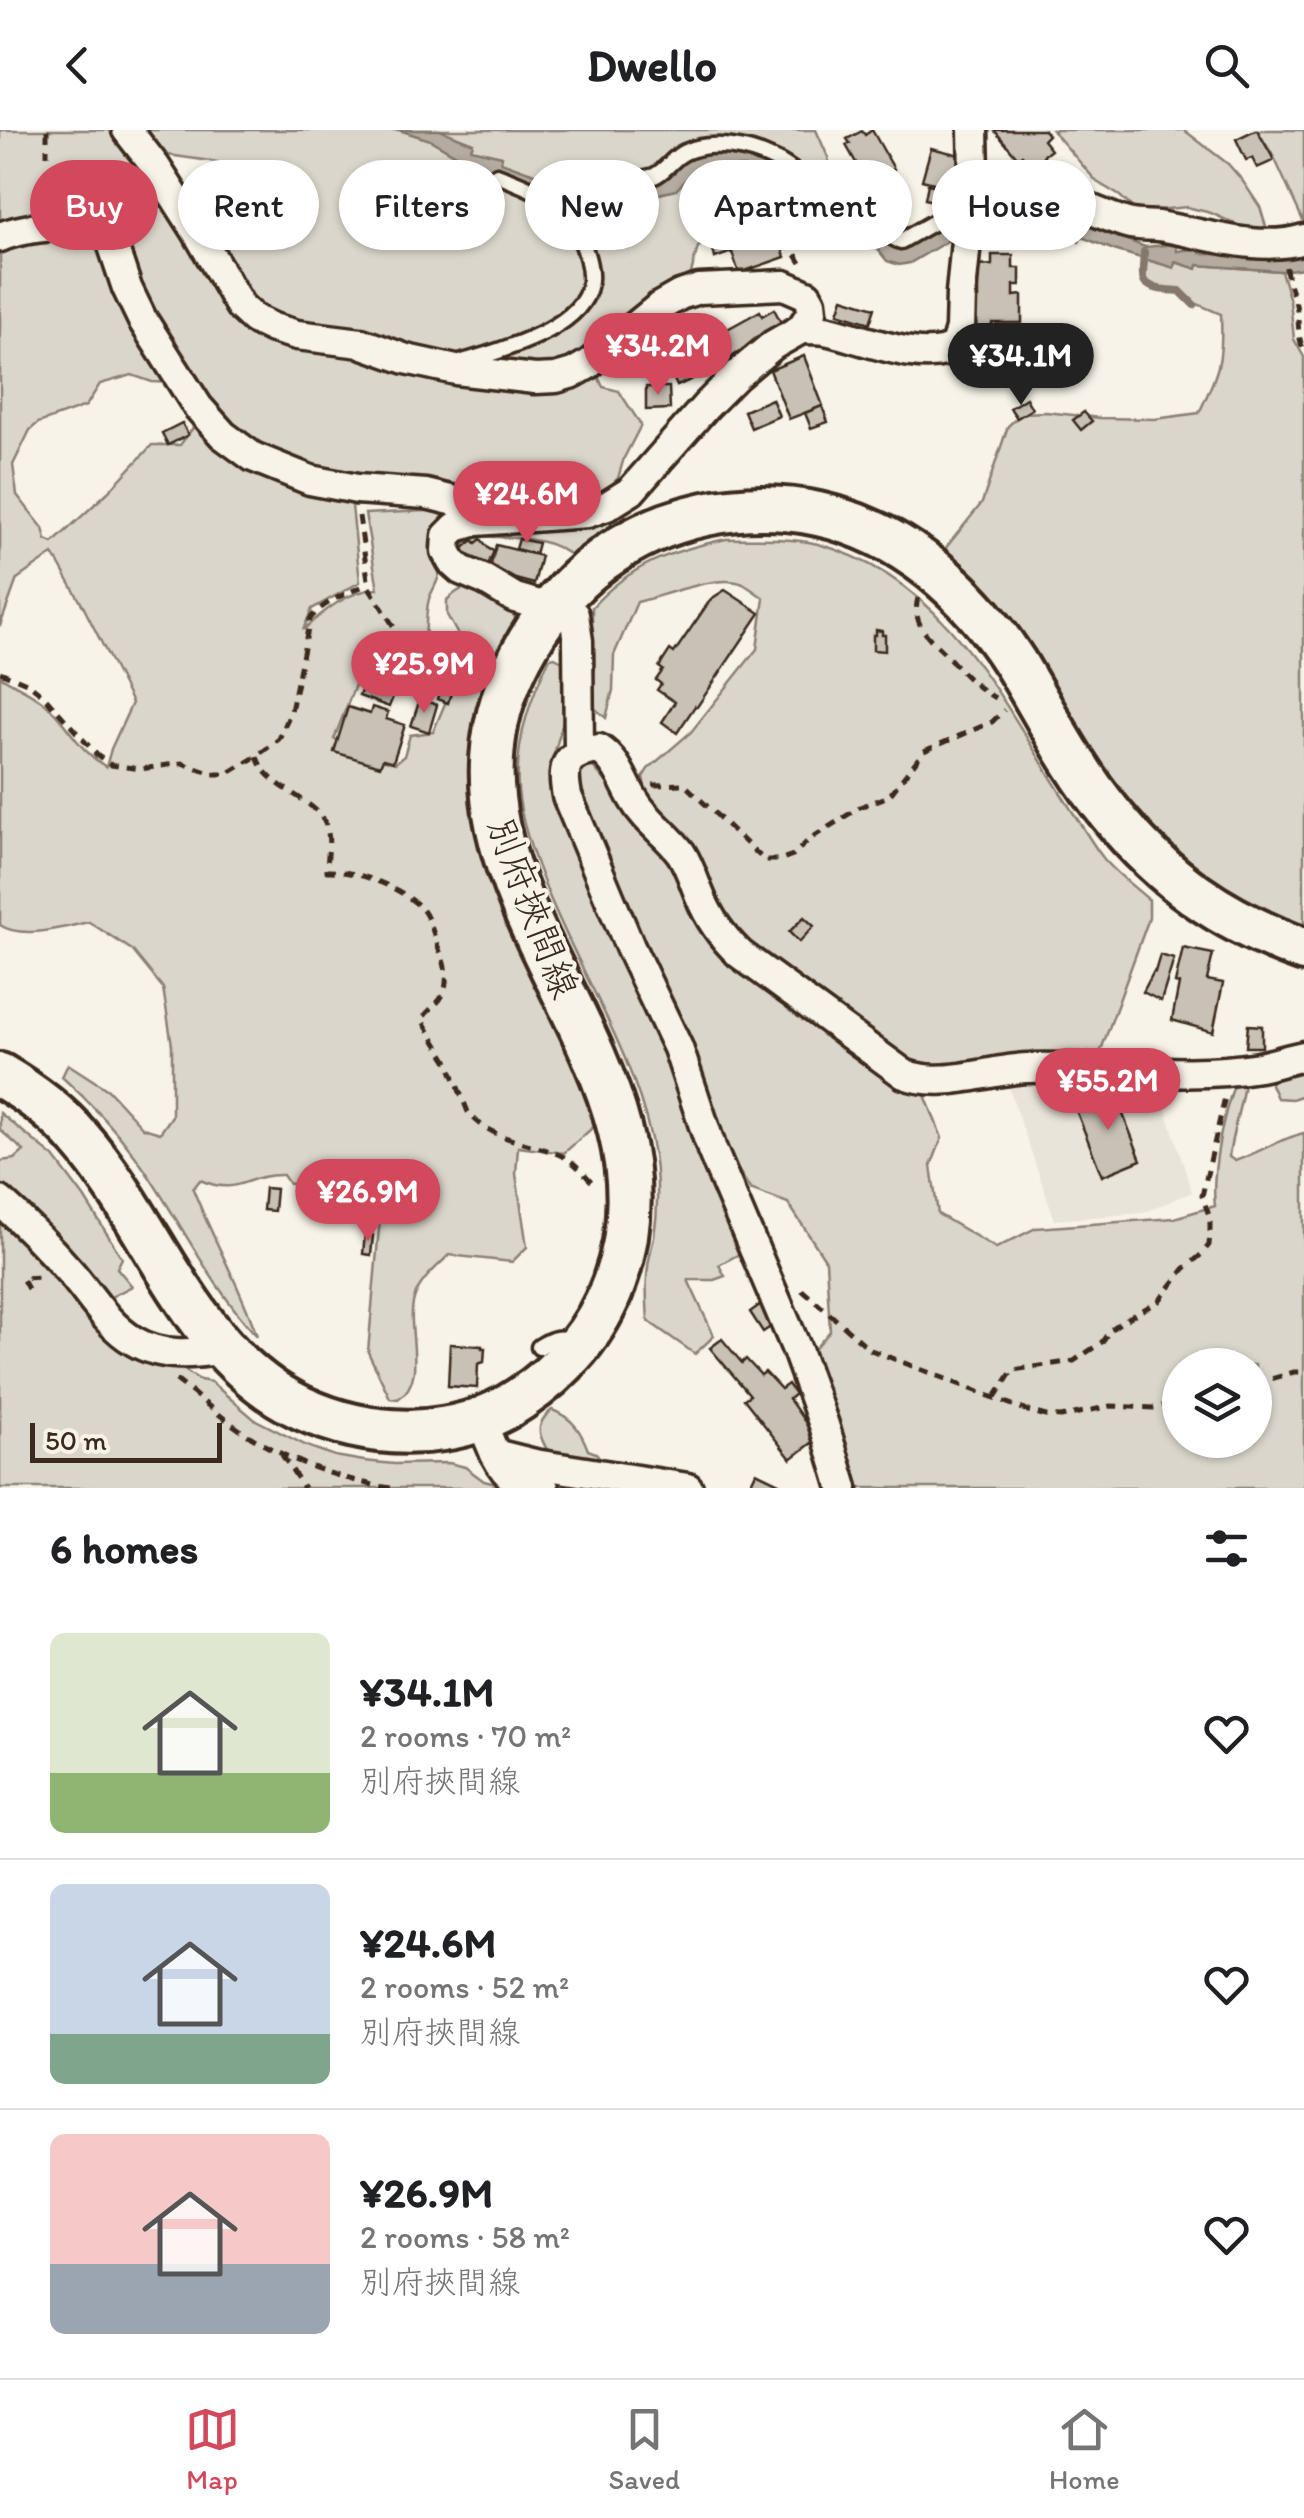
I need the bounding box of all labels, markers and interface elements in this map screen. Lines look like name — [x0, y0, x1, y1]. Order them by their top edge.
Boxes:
icon: back — [50, 38, 105, 93]
text: Dwello — [587, 38, 717, 92]
icon: search — [1199, 38, 1254, 93]
chip: Buy — [30, 160, 158, 250]
chip: Rent — [178, 160, 319, 250]
chip: Filters — [339, 160, 505, 250]
chip: New — [525, 160, 659, 250]
chip: Apartment — [679, 160, 912, 250]
chip: House — [932, 160, 1096, 250]
pin: ¥34.2M — [577, 313, 739, 398]
pin: ¥34.1M — [940, 323, 1102, 408]
text: ¥34.2M — [606, 326, 710, 364]
text: ¥34.1M — [970, 336, 1072, 374]
pin: ¥24.6M — [446, 461, 608, 546]
text: ¥24.6M — [475, 474, 579, 512]
pin: ¥25.9M — [343, 631, 505, 716]
text: ¥25.9M — [373, 644, 475, 682]
street label: 別府挾間線 — [477, 811, 589, 1005]
pin: ¥55.2M — [1027, 1048, 1189, 1133]
text: ¥55.2M — [1057, 1061, 1159, 1099]
pin: ¥26.9M — [287, 1159, 449, 1244]
text: ¥26.9M — [317, 1172, 419, 1210]
map controls — [1162, 1348, 1272, 1458]
button: layers — [1162, 1348, 1272, 1458]
scale bar — [30, 1418, 222, 1462]
text: 50 m — [45, 1423, 107, 1457]
icon: filters — [1199, 1521, 1254, 1576]
text: 6 homes — [50, 1523, 198, 1574]
text: ¥34.1M — [360, 1666, 494, 1717]
icon: home — [130, 1673, 250, 1793]
icon: heart — [1199, 1706, 1254, 1761]
text: 2 rooms · 70 m² — [360, 1717, 571, 1755]
text: 別府挾間線 — [360, 1762, 520, 1800]
text: ¥24.6M — [360, 1917, 496, 1968]
icon: home — [130, 1924, 250, 2044]
icon: heart — [1199, 1957, 1254, 2012]
text: 2 rooms · 52 m² — [360, 1968, 569, 2006]
text: 別府挾間線 — [360, 2013, 520, 2051]
text: ¥26.9M — [360, 2167, 493, 2218]
icon: home — [130, 2174, 250, 2294]
icon: heart — [1199, 2207, 1254, 2262]
text: 2 rooms · 58 m² — [360, 2218, 570, 2256]
text: 別府挾間線 — [360, 2263, 520, 2301]
tab: Map — [185, 2402, 240, 2496]
tab: Saved — [609, 2402, 680, 2496]
tab: Home — [1049, 2402, 1120, 2496]

